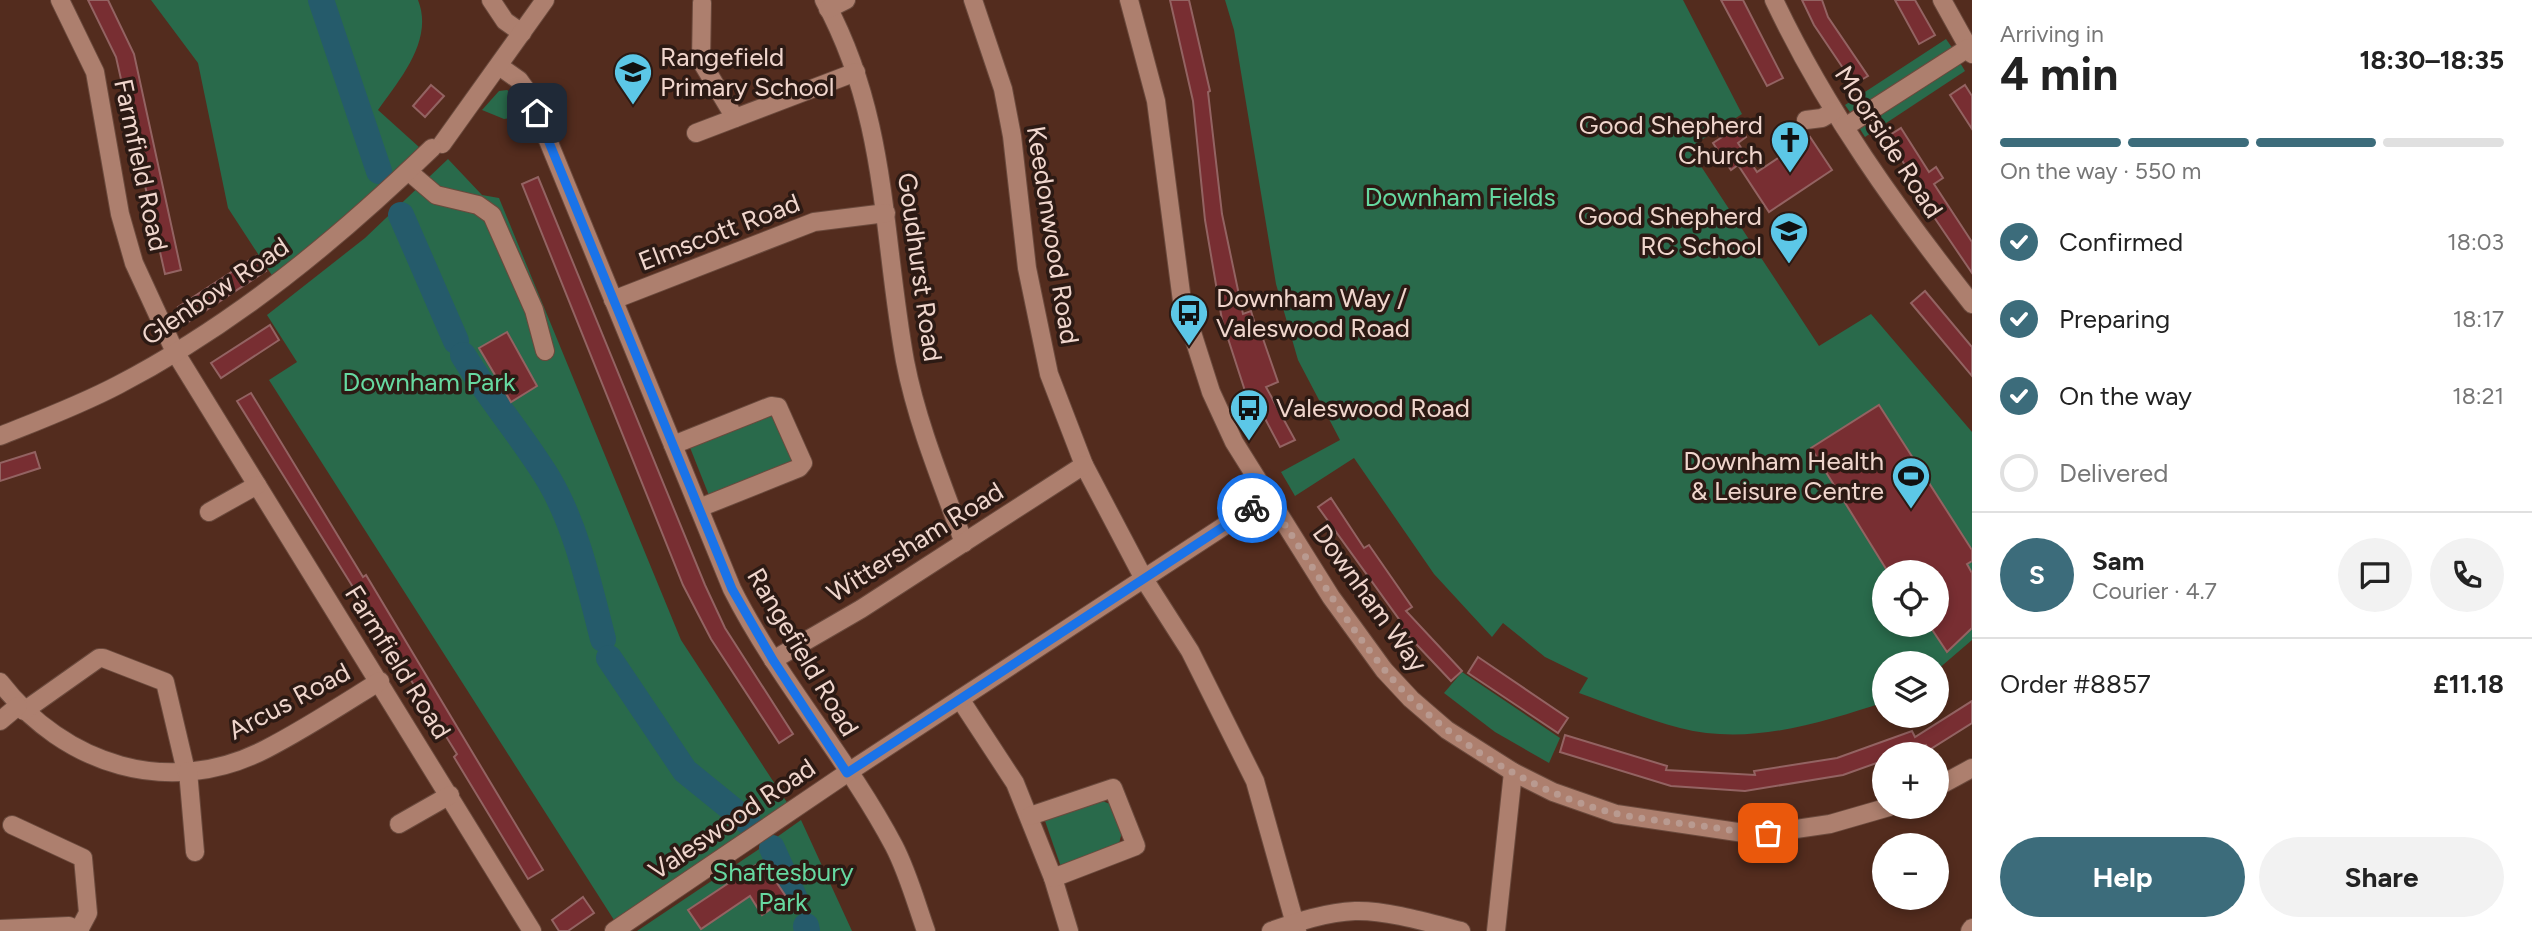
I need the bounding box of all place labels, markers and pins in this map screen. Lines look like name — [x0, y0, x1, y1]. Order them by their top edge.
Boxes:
place label: Rangefield Primary School — [660, 41, 834, 103]
school or university icon: Rangefield Primary School — [612, 51, 654, 106]
pin — [507, 83, 567, 143]
place label: Good Shepherd Church — [1579, 109, 1763, 171]
church icon: Good Shepherd Church — [1769, 119, 1811, 174]
place label: Good Shepherd RC School — [1578, 200, 1762, 262]
school or university icon: Good Shepherd RC School — [1768, 210, 1810, 265]
place label: Downham Way / Valeswood Road — [1216, 282, 1410, 344]
bus stop icon: Downham Way / Valeswood Road — [1168, 292, 1210, 347]
bus stop icon: Valeswood Road — [1228, 387, 1270, 442]
place label: Valeswood Road — [1276, 392, 1470, 424]
place label: Downham Health & Leisure Centre — [1683, 445, 1884, 507]
sports icon: Downham Health & Leisure Centre — [1890, 455, 1932, 510]
pin — [1738, 803, 1798, 863]

